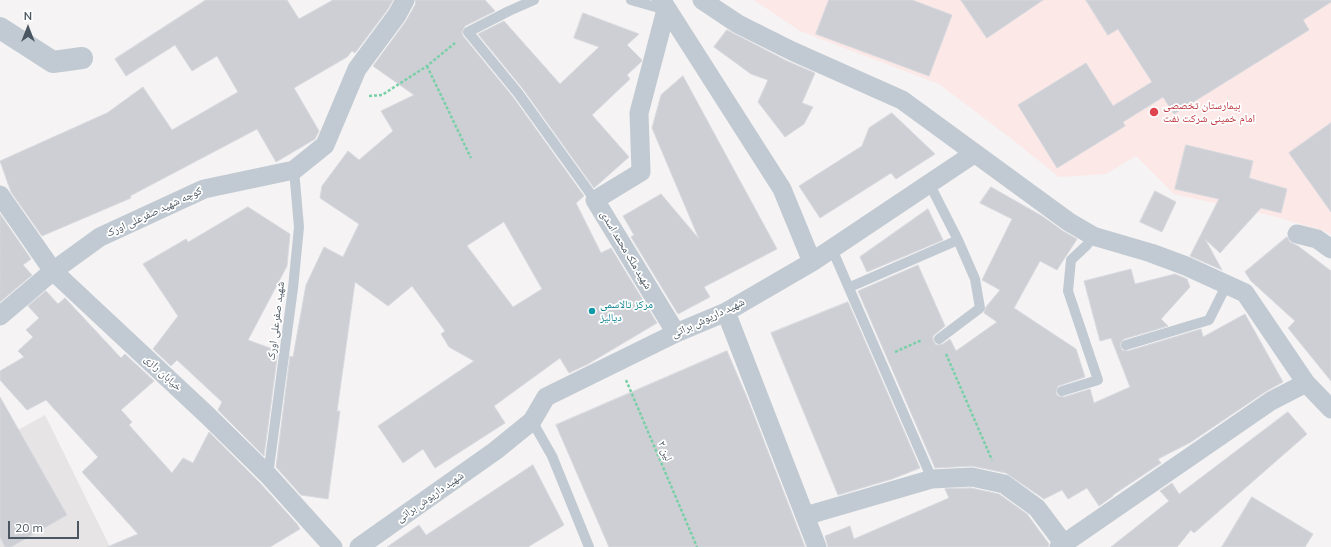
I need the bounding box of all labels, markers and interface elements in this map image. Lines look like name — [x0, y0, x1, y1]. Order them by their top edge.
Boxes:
north arrow — [8, 8, 48, 48]
text: N — [24, 9, 32, 23]
place label: بیمارستان تخصصی امام خمینی شرکت نفت — [1163, 99, 1255, 125]
marker: بیمارستان تخصصی امام خمینی شرکت نفت — [1148, 106, 1160, 118]
street label: کوچه شهید صفرعلی اورک — [104, 184, 204, 240]
street label: شهید ملک محمد اسدی — [597, 208, 655, 292]
street label: شهید صفرعلی اورک — [265, 281, 287, 361]
street label: شهید داریوش براتی — [669, 295, 747, 341]
place label: مرکز تالاسمی دیالیز — [600, 298, 653, 324]
marker: مرکز تالاسمی دیالیز — [587, 306, 597, 316]
street label: خیابان رازی — [141, 352, 185, 394]
street label: لين ۲ — [655, 439, 675, 463]
street label: شهید داریوش براتی — [394, 469, 466, 525]
scale bar — [10, 513, 81, 539]
text: 20 m — [15, 520, 43, 535]

